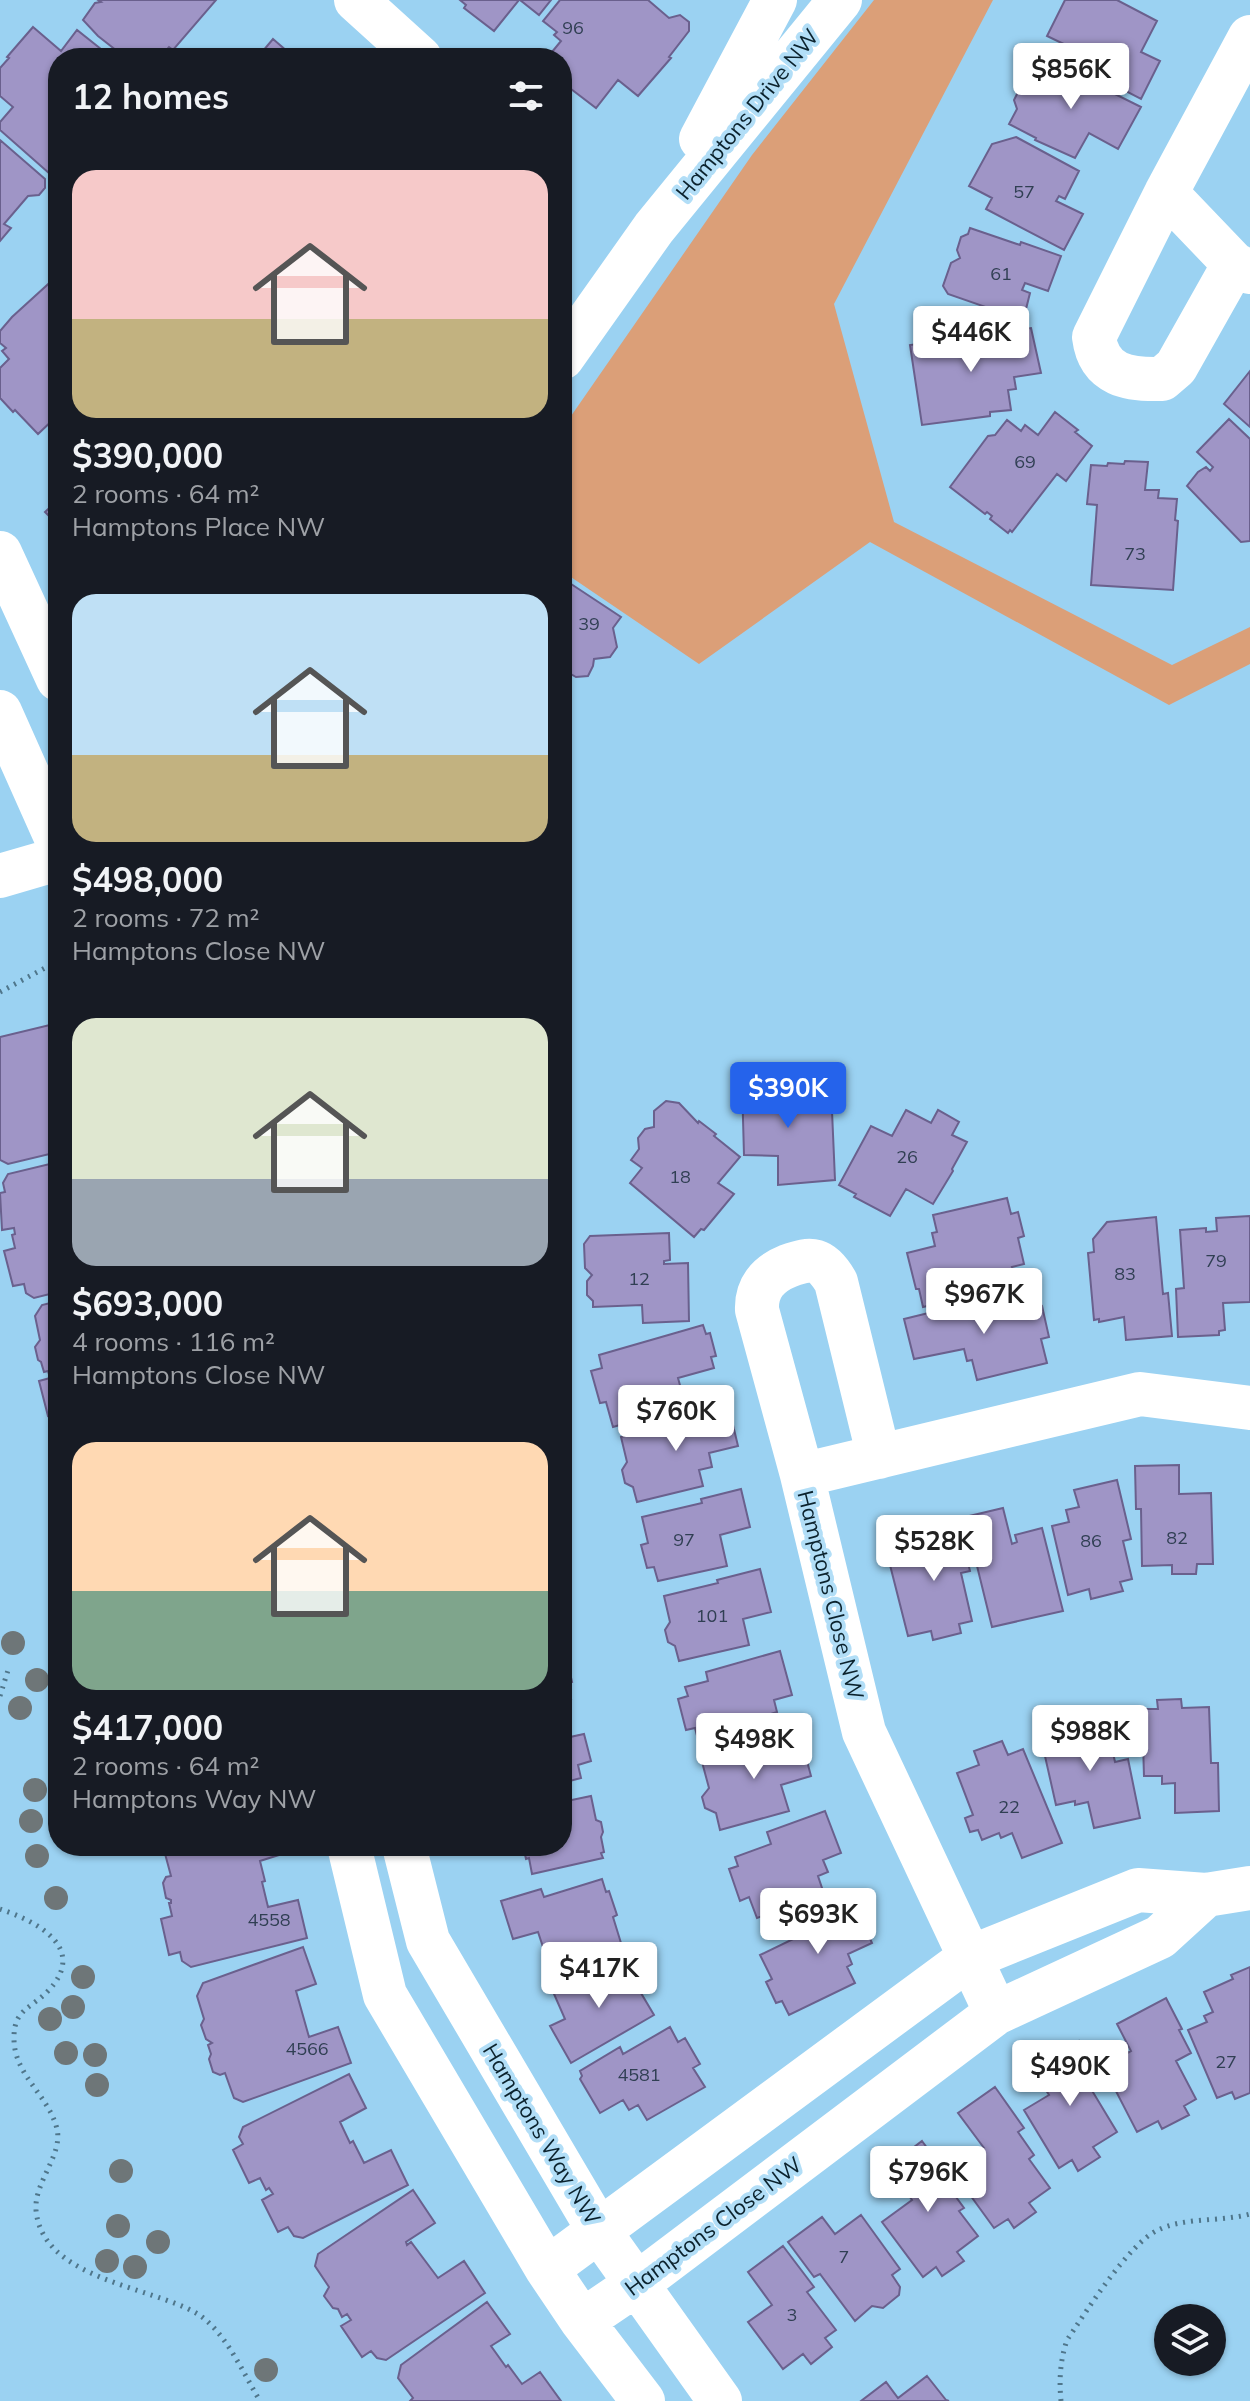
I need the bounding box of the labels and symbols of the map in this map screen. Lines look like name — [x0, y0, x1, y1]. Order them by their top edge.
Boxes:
house number: 96 — [562, 16, 584, 39]
street label: Hamptons Drive NW — [669, 23, 825, 205]
pin: $856K — [1015, 43, 1127, 111]
house number: 57 — [1013, 180, 1035, 203]
house number: 61 — [990, 262, 1012, 285]
pin: $446K — [915, 306, 1027, 374]
house number: 69 — [1014, 450, 1036, 473]
house number: 73 — [1124, 542, 1146, 565]
house number: 39 — [578, 612, 600, 635]
pin: $390K — [732, 1062, 844, 1130]
house number: 26 — [896, 1145, 918, 1168]
house number: 18 — [669, 1165, 691, 1188]
house number: 79 — [1205, 1249, 1227, 1272]
house number: 83 — [1114, 1262, 1136, 1285]
house number: 12 — [628, 1267, 650, 1290]
pin: $967K — [928, 1268, 1040, 1336]
pin: $760K — [620, 1385, 732, 1453]
street label: Hamptons Close NW — [791, 1488, 871, 1702]
pin: $528K — [878, 1515, 990, 1583]
house number: 82 — [1166, 1526, 1188, 1549]
house number: 97 — [673, 1528, 695, 1551]
house number: 86 — [1080, 1529, 1102, 1552]
house number: 101 — [696, 1604, 728, 1627]
pin: $988K — [1034, 1705, 1146, 1773]
pin: $498K — [698, 1713, 810, 1781]
house number: 22 — [998, 1795, 1020, 1818]
pin: $693K — [762, 1888, 874, 1956]
house number: 4558 — [247, 1908, 291, 1931]
pin: $417K — [543, 1942, 655, 2010]
house number: 4566 — [285, 2037, 329, 2060]
street label: Hamptons Way NW — [477, 2038, 607, 2230]
pin: $490K — [1014, 2040, 1126, 2108]
house number: 27 — [1215, 2050, 1237, 2073]
house number: 4581 — [617, 2063, 661, 2086]
pin: $796K — [872, 2146, 984, 2214]
street label: Hamptons Close NW — [619, 2150, 807, 2302]
house number: 7 — [839, 2245, 849, 2268]
house number: 3 — [787, 2303, 797, 2326]

